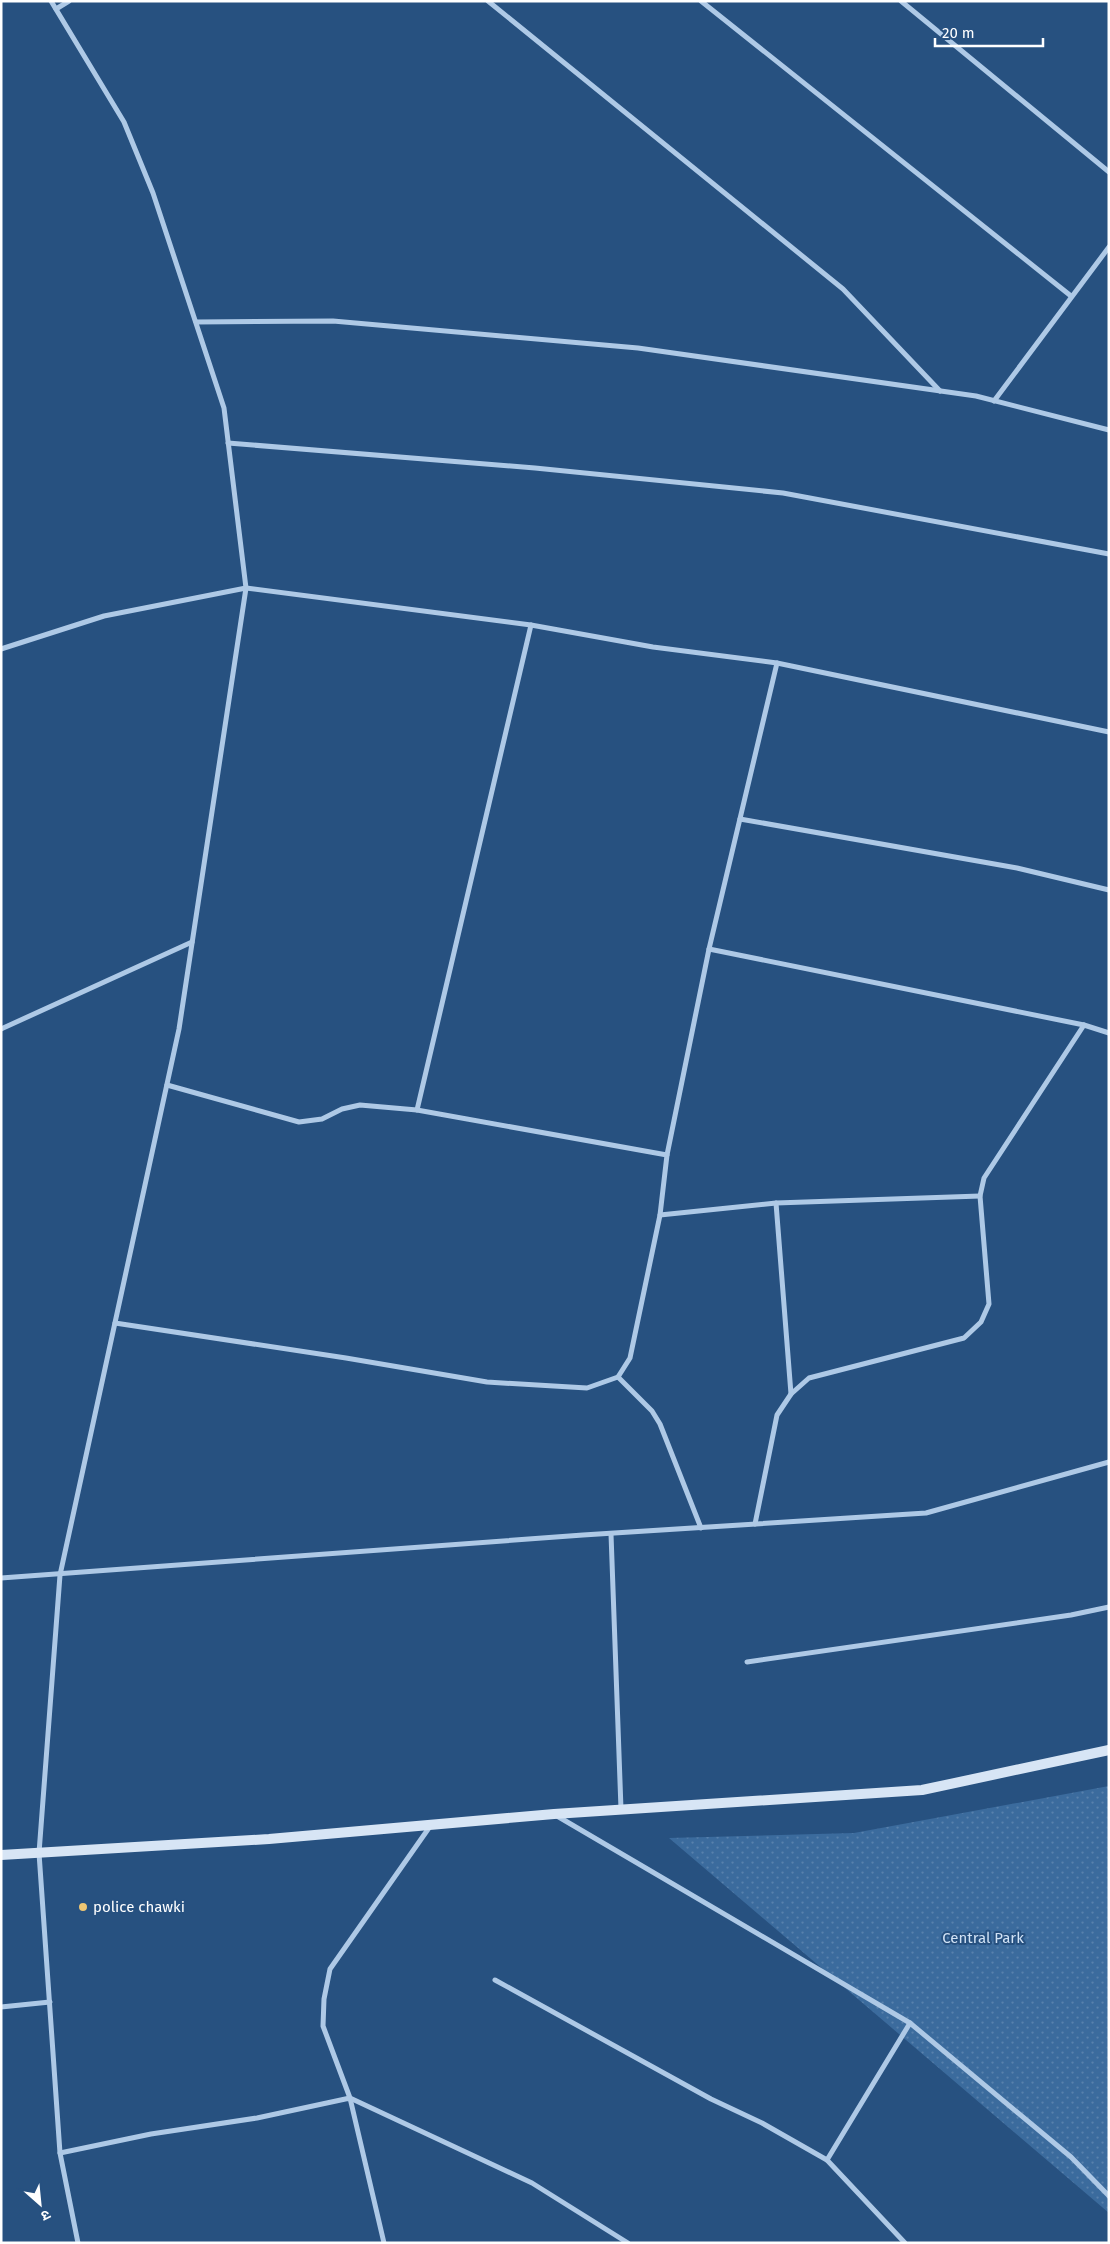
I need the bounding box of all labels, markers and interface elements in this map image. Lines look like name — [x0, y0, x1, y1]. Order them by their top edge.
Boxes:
scale bar — [935, 15, 1042, 47]
text: 20 m — [942, 24, 975, 42]
place label: police chawki — [93, 1898, 185, 1916]
marker: police chawki — [77, 1901, 89, 1913]
park label: Central Park — [942, 1929, 1024, 1947]
north arrow — [15, 2179, 65, 2229]
text: उ — [37, 2206, 53, 2225]

